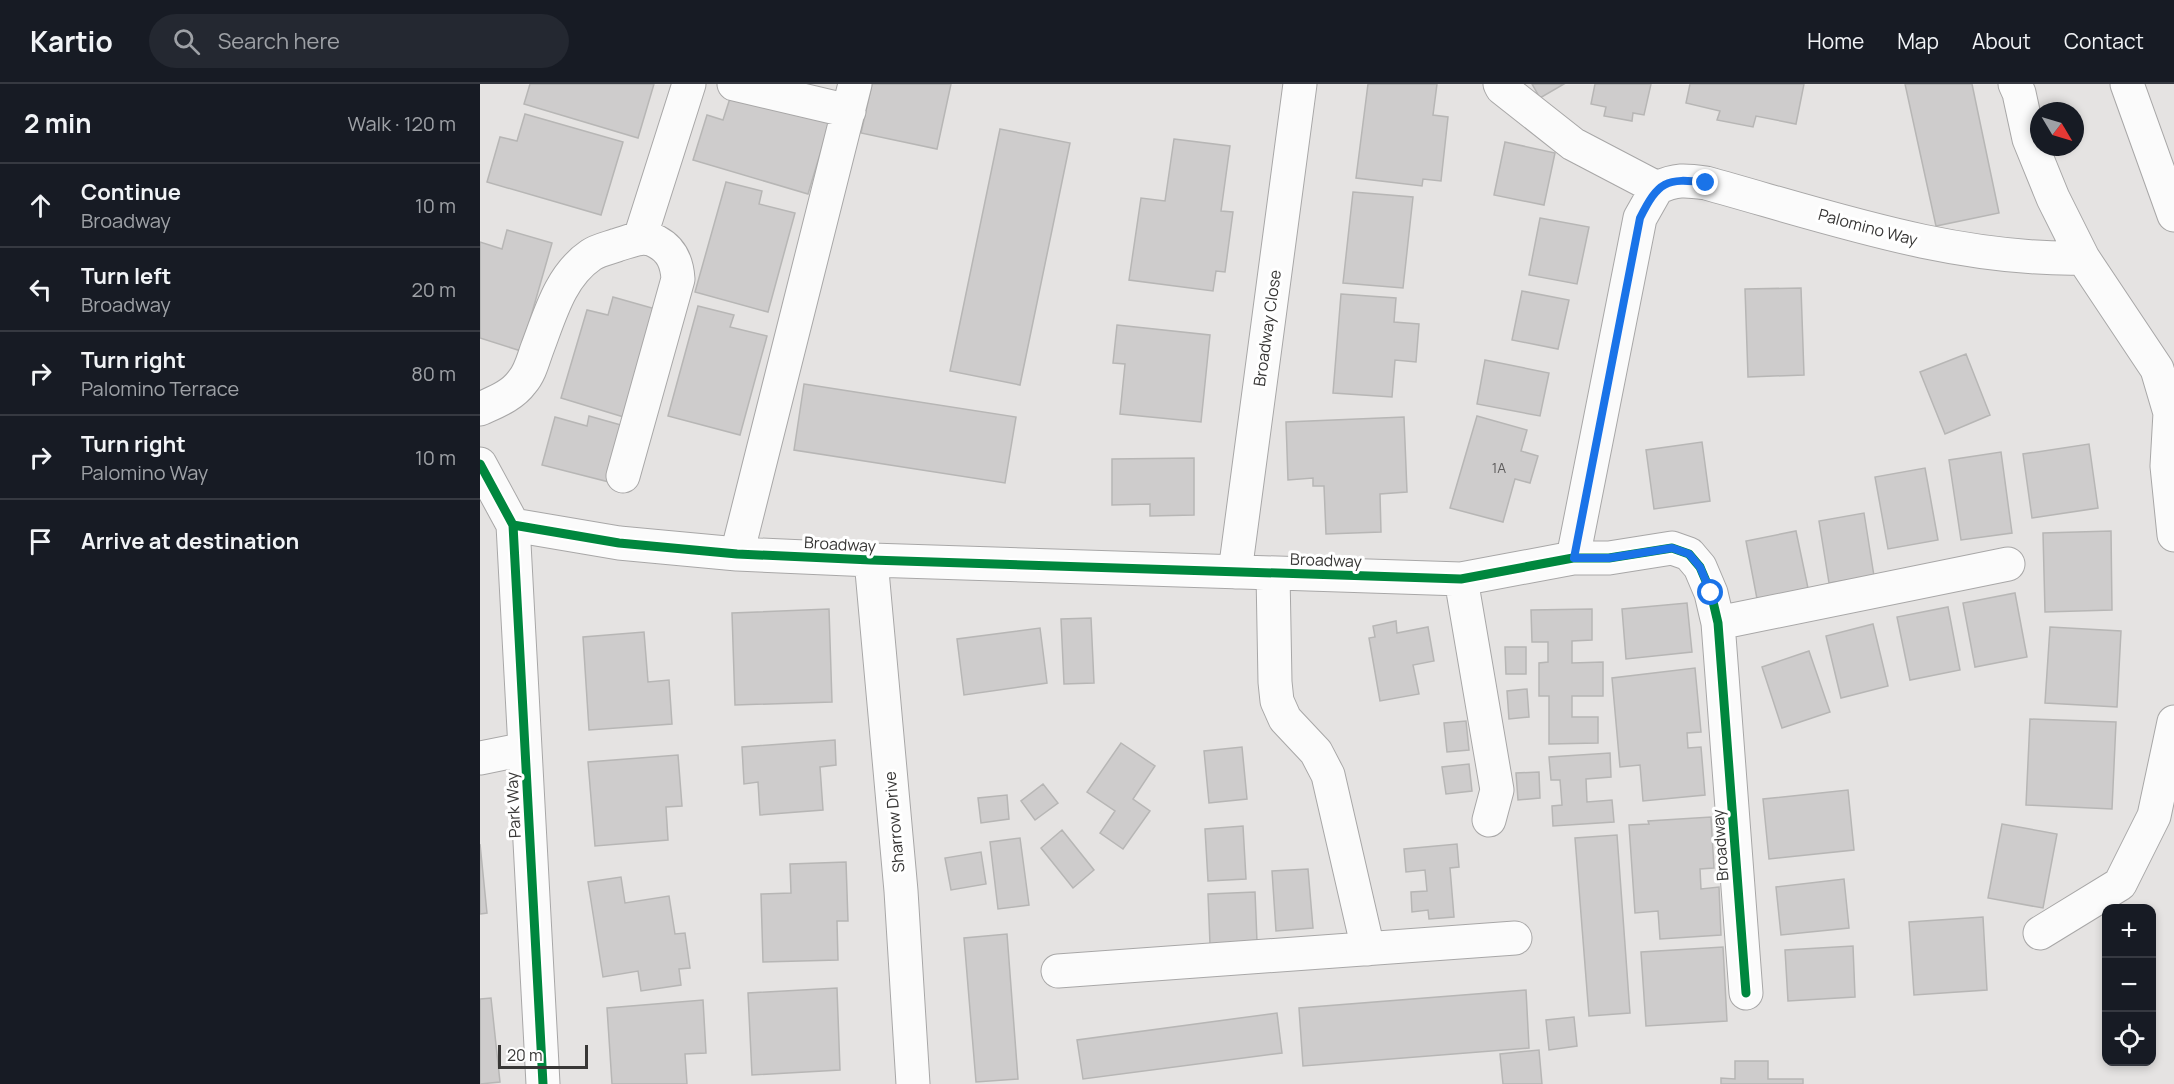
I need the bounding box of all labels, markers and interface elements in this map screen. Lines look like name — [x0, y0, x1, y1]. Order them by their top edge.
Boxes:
search box — [149, 14, 569, 68]
text: Kartio — [30, 22, 113, 60]
icon: search — [170, 25, 203, 58]
text: Search here — [218, 26, 340, 56]
text: Home — [1807, 27, 1864, 55]
text: Map — [1897, 27, 1939, 55]
text: About — [1972, 27, 2031, 55]
text: Contact — [2064, 27, 2144, 55]
north arrow — [2030, 102, 2084, 156]
text: 2 min — [24, 105, 92, 141]
text: Walk · 120 m — [348, 110, 456, 137]
route end — [1692, 169, 1718, 195]
text: Continue — [81, 177, 181, 207]
icon: ahead — [24, 189, 57, 222]
text: 10 m — [415, 192, 456, 219]
street label: Palomino Way — [1816, 203, 1921, 251]
text: Broadway — [81, 207, 171, 234]
text: Turn left — [81, 261, 171, 291]
street label: Broadway Close — [1248, 268, 1286, 388]
icon: left — [24, 273, 57, 306]
text: 20 m — [411, 276, 456, 303]
text: Broadway — [81, 291, 171, 318]
text: Turn right — [81, 345, 186, 375]
icon: right — [24, 357, 57, 390]
text: 80 m — [411, 360, 456, 387]
text: Palomino Terrace — [81, 375, 239, 402]
text: Turn right — [81, 429, 186, 459]
icon: right — [24, 441, 57, 474]
text: 10 m — [415, 444, 456, 471]
house number: 1A — [1492, 458, 1506, 477]
text: Palomino Way — [81, 459, 208, 486]
icon: arrive — [24, 525, 57, 558]
text: Arrive at destination — [81, 526, 299, 556]
street label: Broadway — [804, 531, 877, 557]
street label: Broadway — [1290, 548, 1363, 572]
route start — [1697, 579, 1723, 605]
street label: Sharrow Drive — [879, 770, 909, 874]
street label: Park Way — [500, 771, 526, 839]
street label: Broadway — [1706, 808, 1733, 882]
map controls — [2102, 904, 2156, 1066]
button: + — [2102, 904, 2156, 958]
button: − — [2102, 958, 2156, 1012]
button: locate — [2102, 1012, 2156, 1066]
scale bar — [498, 1042, 588, 1070]
text: 20 m — [507, 1044, 543, 1066]

